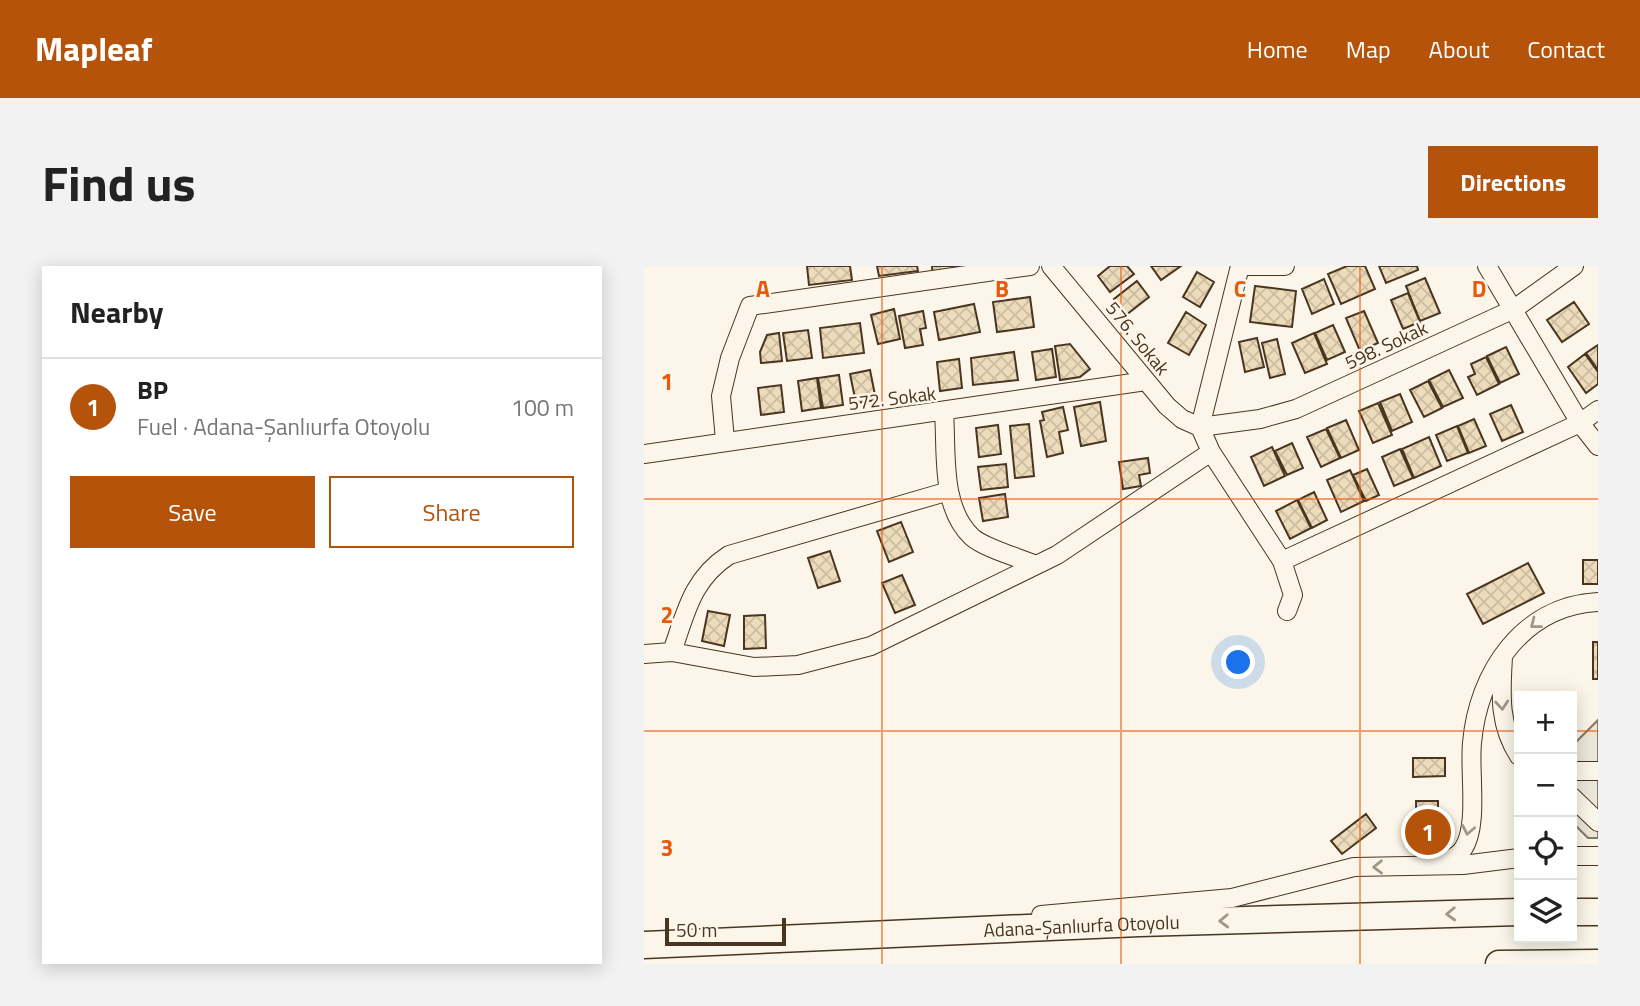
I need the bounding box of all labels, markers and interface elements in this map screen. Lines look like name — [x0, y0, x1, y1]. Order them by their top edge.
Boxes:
text: Mapleaf — [35, 24, 153, 74]
text: Home — [1247, 31, 1308, 67]
text: Map — [1346, 31, 1391, 67]
text: About — [1429, 31, 1489, 67]
text: Contact — [1527, 31, 1605, 67]
text: Find us — [42, 145, 196, 220]
button: Directions — [1428, 146, 1598, 218]
text: A — [756, 271, 770, 306]
text: B — [995, 271, 1009, 306]
text: C — [1234, 271, 1246, 306]
text: D — [1472, 271, 1486, 306]
text: Nearby — [70, 289, 163, 335]
street label: 576. Sokak — [1099, 294, 1177, 381]
street label: 598. Sokak — [1340, 313, 1432, 376]
text: 1 — [661, 364, 673, 399]
text: BP — [137, 370, 168, 409]
street label: 572. Sokak — [846, 378, 937, 417]
text: 1 — [87, 390, 99, 425]
text: 100 m — [511, 390, 574, 425]
text: Fuel · Adana-Şanlıurfa Otoyolu — [137, 409, 430, 444]
button: Save — [70, 476, 315, 548]
button: Share — [329, 476, 574, 548]
text: 2 — [661, 597, 673, 632]
one-way arrow — [1530, 615, 1542, 628]
your location — [1221, 645, 1255, 679]
map controls — [1514, 691, 1577, 943]
button: + — [1514, 691, 1577, 754]
one-way arrow — [1494, 700, 1509, 711]
button: − — [1514, 754, 1577, 817]
pin: 1 — [1405, 806, 1451, 858]
button: locate — [1514, 817, 1577, 880]
one-way arrow — [1461, 824, 1476, 836]
text: 3 — [661, 830, 673, 865]
one-way arrow — [1372, 859, 1383, 874]
button: layers — [1514, 880, 1577, 943]
street label: Adana-Şanlıurfa Otoyolu — [983, 907, 1180, 944]
one-way arrow — [1445, 907, 1456, 922]
one-way arrow — [1218, 913, 1229, 928]
scale bar — [665, 915, 786, 947]
text: 50 m — [676, 915, 717, 944]

